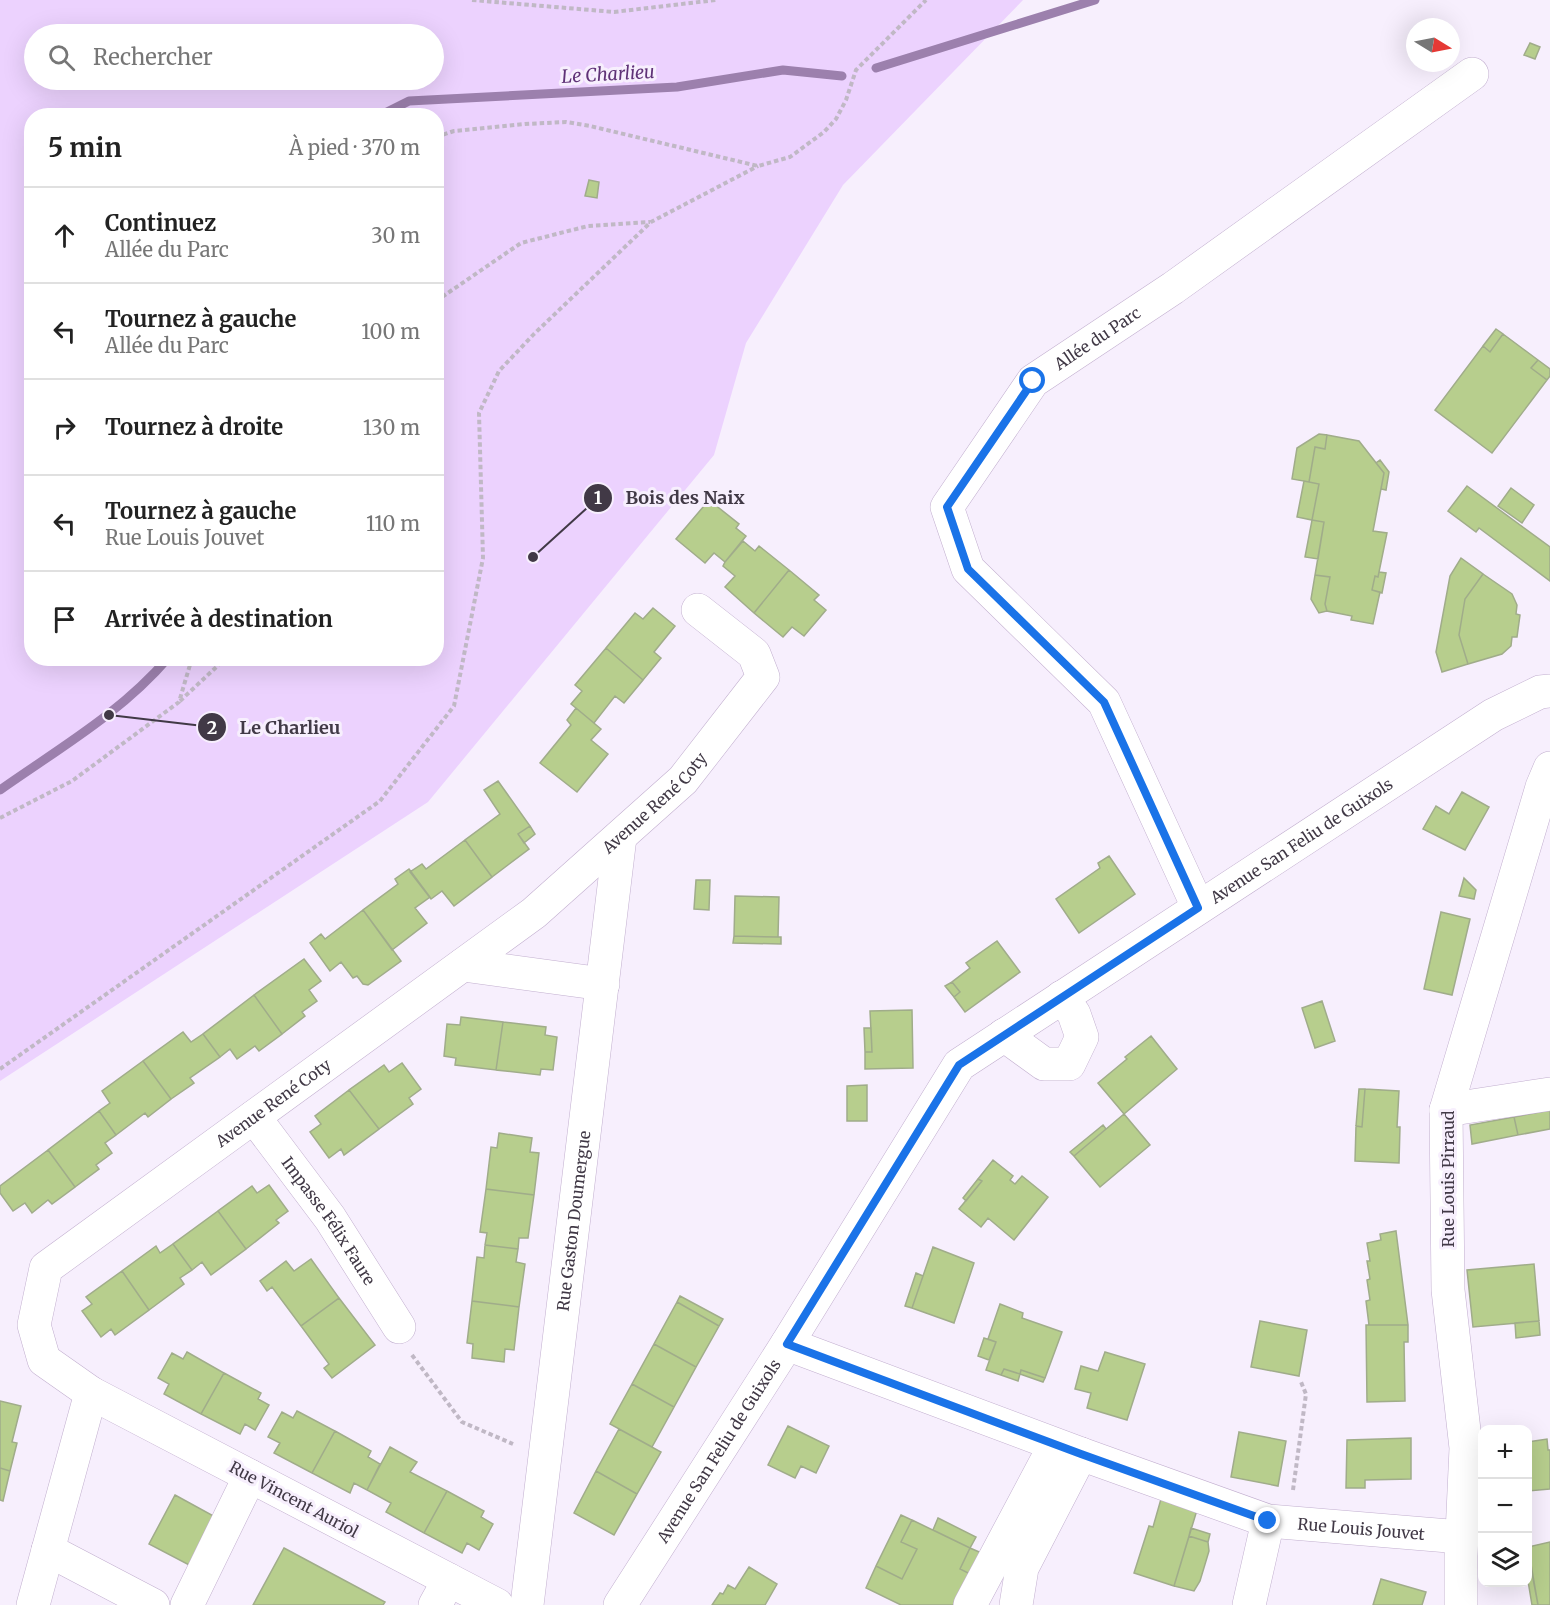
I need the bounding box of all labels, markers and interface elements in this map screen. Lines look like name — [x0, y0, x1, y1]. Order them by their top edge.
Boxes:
north arrow — [1406, 18, 1460, 72]
search box — [24, 24, 444, 90]
icon: search — [45, 41, 78, 74]
text: Rechercher — [93, 43, 213, 71]
water label: Le Charlieu — [561, 60, 655, 88]
text: 5 min — [48, 131, 122, 164]
text: À pied · 370 m — [289, 135, 420, 160]
text: Continuez — [105, 209, 216, 237]
icon: ahead — [48, 219, 81, 252]
text: 30 m — [371, 223, 420, 248]
text: Allée du Parc — [105, 237, 229, 262]
street label: Allée du Parc — [1050, 302, 1144, 375]
text: Tournez à gauche — [105, 305, 296, 333]
icon: left — [48, 315, 81, 348]
text: 100 m — [361, 319, 420, 344]
text: Allée du Parc — [105, 333, 229, 358]
route start — [1019, 367, 1045, 393]
icon: right — [48, 411, 81, 444]
text: Tournez à droite — [105, 413, 283, 441]
text: 130 m — [363, 415, 420, 440]
callout: Bois des Naix — [583, 480, 756, 516]
text: 1 — [594, 486, 602, 509]
text: Bois des Naix — [625, 486, 745, 509]
text: Tournez à gauche — [105, 497, 296, 525]
icon: left — [48, 507, 81, 540]
text: 110 m — [366, 511, 420, 536]
text: Rue Louis Jouvet — [105, 525, 264, 550]
icon: arrive — [48, 603, 81, 636]
text: Arrivée à destination — [105, 605, 333, 633]
callout: Le Charlieu — [197, 709, 352, 745]
text: 2 — [207, 716, 217, 739]
text: Le Charlieu — [240, 716, 340, 739]
street label: Avenue René Coty — [597, 748, 711, 858]
street label: Avenue San Feliu de Guixols — [1206, 773, 1397, 908]
street label: Avenue René Coty — [211, 1054, 335, 1152]
street label: Rue Louis Pirraud — [1438, 1110, 1458, 1247]
street label: Rue Gaston Doumergue — [553, 1129, 594, 1312]
street label: Impasse Félix Faure — [277, 1153, 380, 1289]
street label: Avenue San Feliu de Guixols — [652, 1355, 785, 1547]
map controls — [1478, 1425, 1532, 1587]
button: + — [1478, 1425, 1532, 1479]
street label: Rue Vincent Auriol — [226, 1457, 362, 1542]
button: − — [1478, 1479, 1532, 1533]
route end — [1254, 1507, 1280, 1533]
street label: Rue Louis Jouvet — [1297, 1513, 1426, 1544]
button: layers — [1478, 1533, 1532, 1587]

